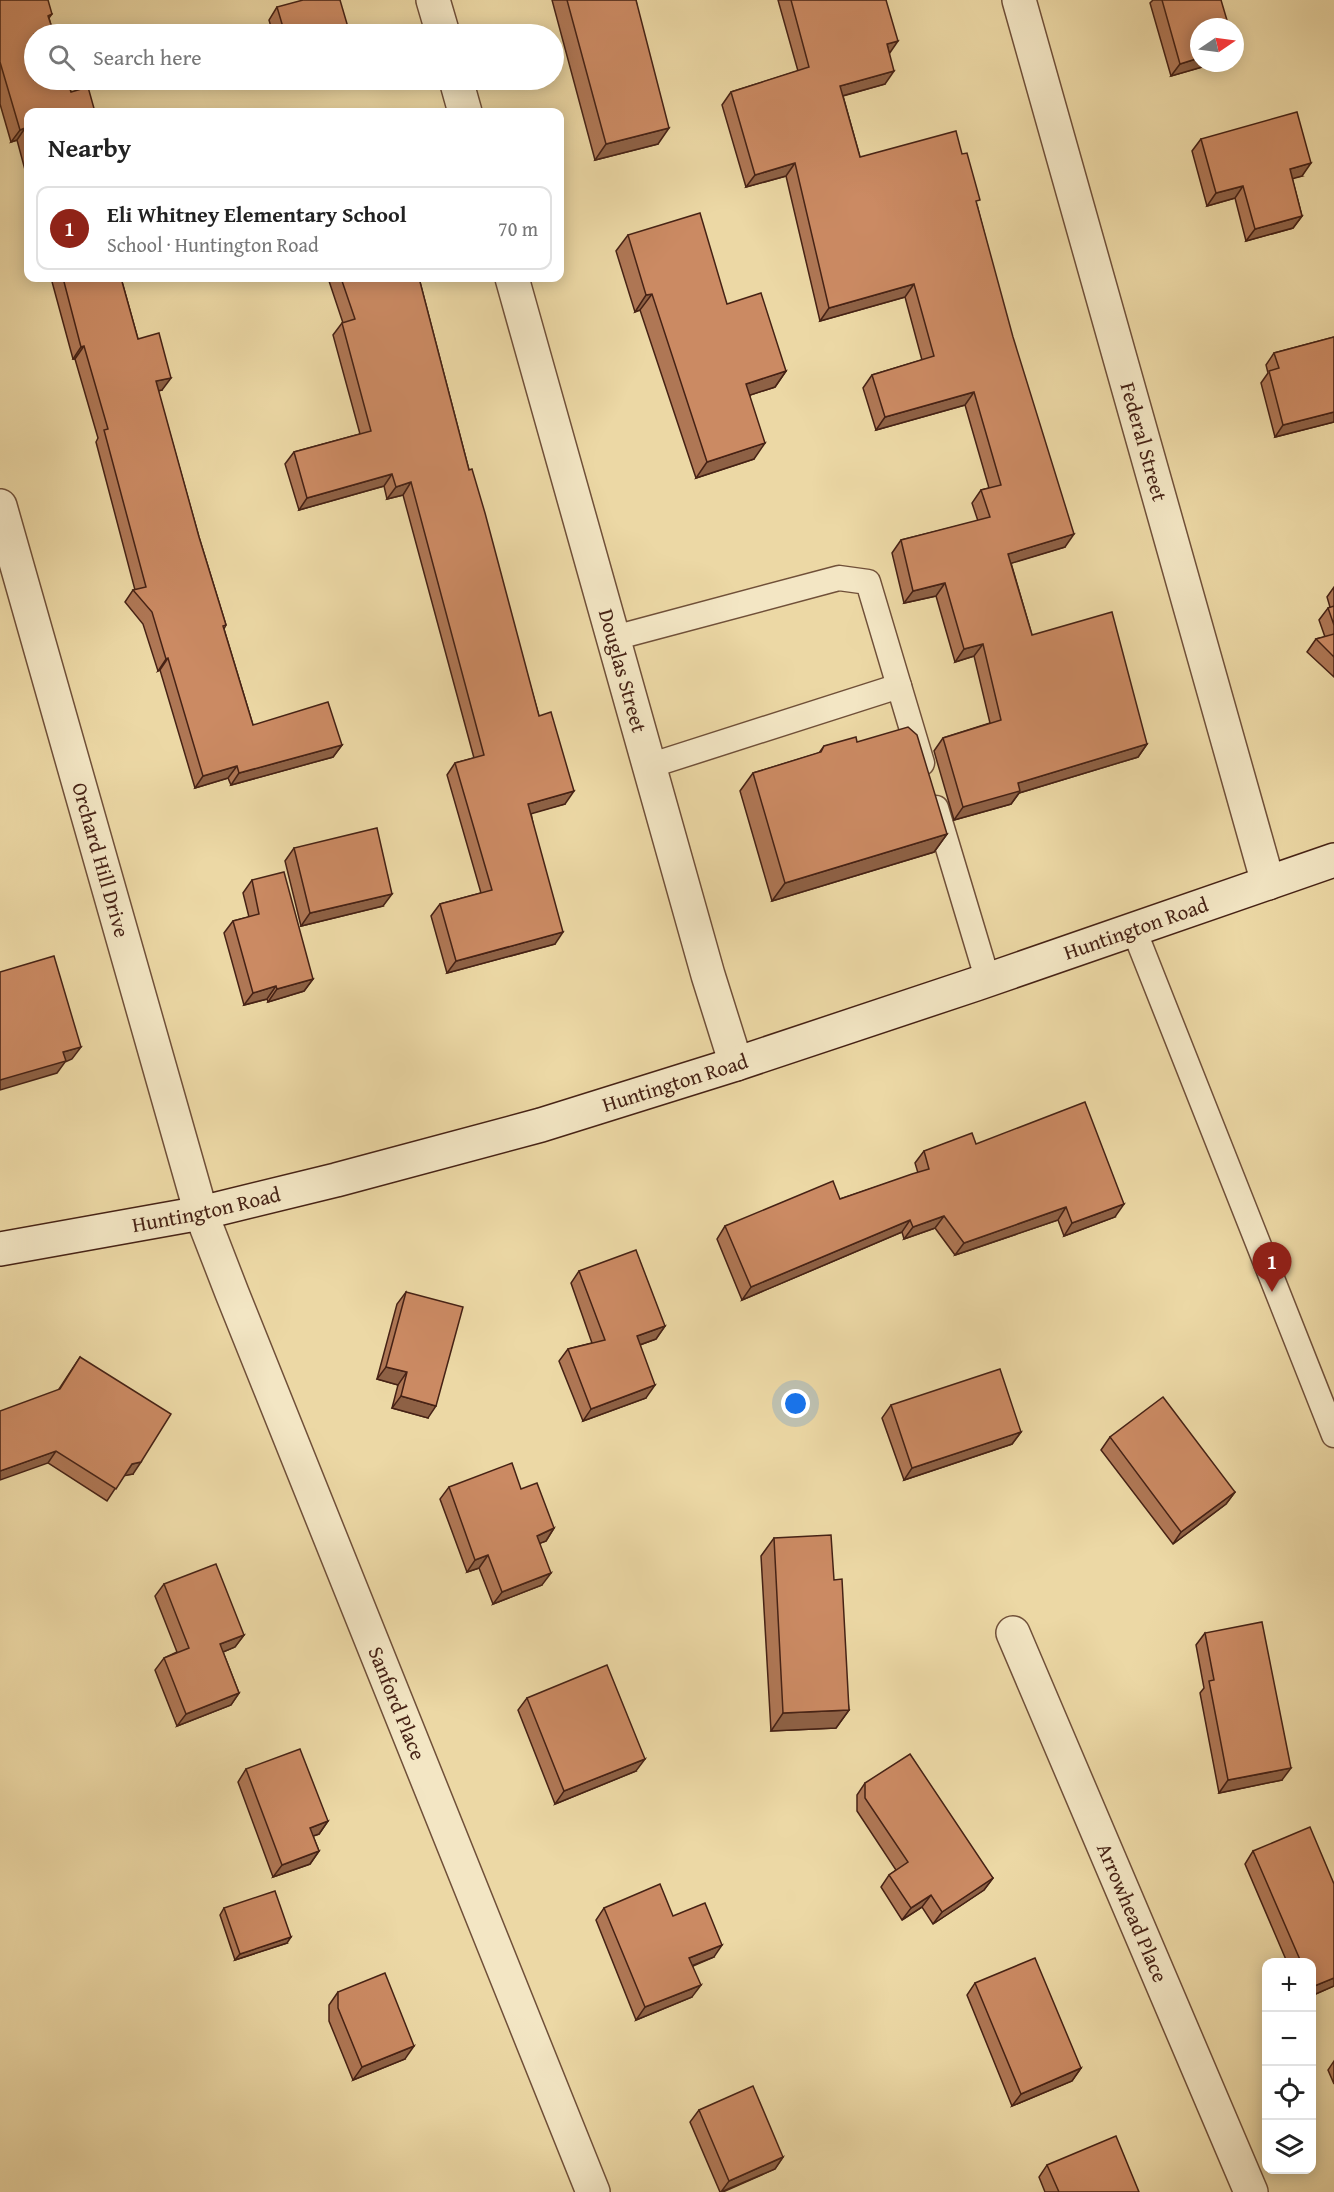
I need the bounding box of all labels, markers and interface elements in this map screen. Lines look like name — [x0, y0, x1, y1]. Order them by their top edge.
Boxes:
north arrow — [1190, 18, 1244, 72]
search box — [24, 24, 564, 90]
icon: search — [45, 41, 78, 74]
text: Search here — [93, 41, 202, 73]
text: Nearby — [48, 128, 131, 167]
text: Eli Whitney Elementary School — [107, 198, 407, 230]
text: 1 — [64, 214, 75, 243]
text: 70 m — [498, 214, 538, 243]
text: School · Huntington Road — [107, 230, 319, 259]
street label: Federal Street — [1113, 378, 1176, 505]
street label: Douglas Street — [591, 605, 655, 737]
street label: Orchard Hill Drive — [64, 779, 138, 941]
street label: Huntington Road — [1059, 888, 1213, 968]
street label: Huntington Road — [598, 1045, 753, 1120]
street label: Huntington Road — [129, 1178, 284, 1240]
pin: 1 — [1252, 1242, 1292, 1292]
your location — [781, 1389, 810, 1418]
street label: Sanford Place — [360, 1642, 434, 1765]
street label: Arrowhead Place — [1089, 1838, 1176, 1987]
map controls — [1262, 1958, 1316, 2174]
button: + — [1262, 1958, 1316, 2012]
button: − — [1262, 2012, 1316, 2066]
button: locate — [1262, 2066, 1316, 2120]
button: layers — [1262, 2120, 1316, 2174]

